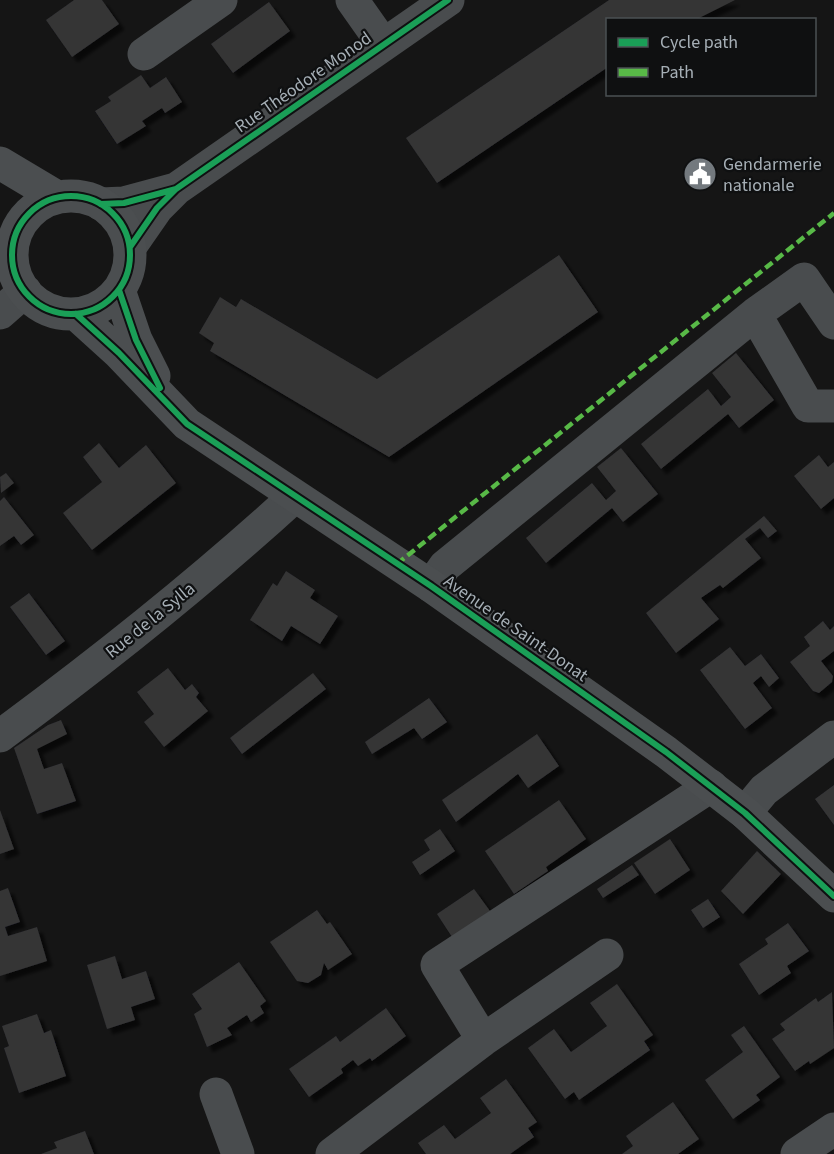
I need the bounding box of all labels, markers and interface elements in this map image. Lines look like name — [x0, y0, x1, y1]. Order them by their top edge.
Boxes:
legend — [606, 18, 816, 96]
street label: Rue Théodore Monod — [230, 26, 377, 139]
text: Cycle path — [660, 30, 738, 55]
text: Path — [660, 60, 694, 85]
place label: Gendarmerie nationale — [723, 152, 822, 198]
public building icon: Gendarmerie nationale — [682, 156, 718, 192]
street label: Avenue de Saint-Donat — [438, 569, 593, 688]
street label: Rue de la Sylla — [100, 576, 200, 664]

